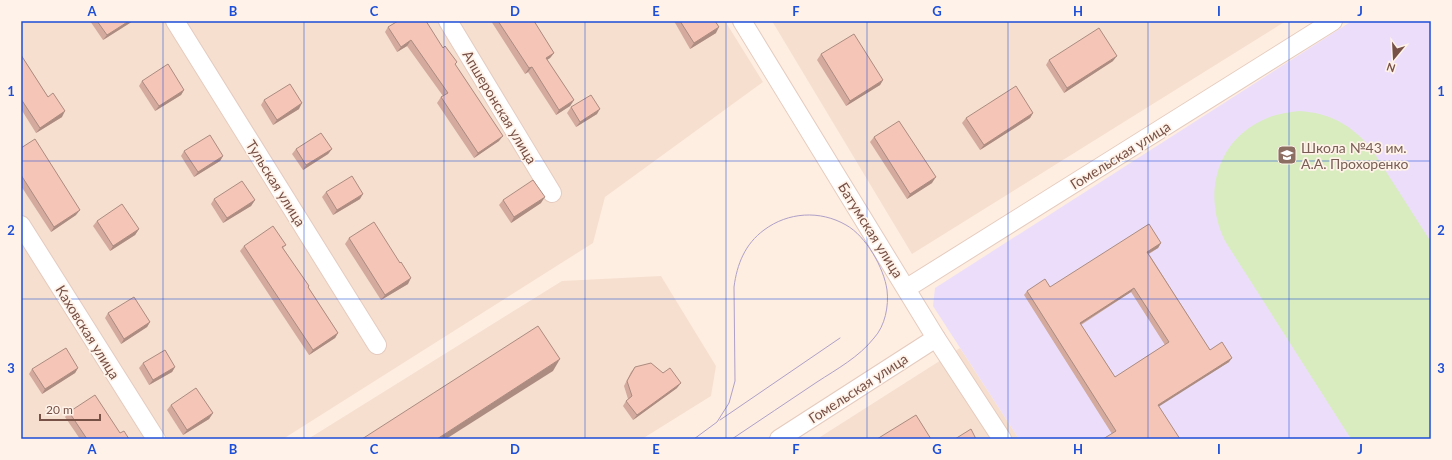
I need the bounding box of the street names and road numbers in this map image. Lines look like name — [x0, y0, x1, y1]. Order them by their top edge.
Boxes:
street label: Апшеронская улица — [459, 47, 541, 167]
street label: Гомельская улица — [1067, 117, 1173, 193]
street label: Тульская улица — [243, 137, 309, 229]
street label: Батумская улица — [835, 179, 907, 281]
street label: Каховская улица — [52, 282, 124, 382]
street label: Гомельская улица — [805, 350, 911, 426]

